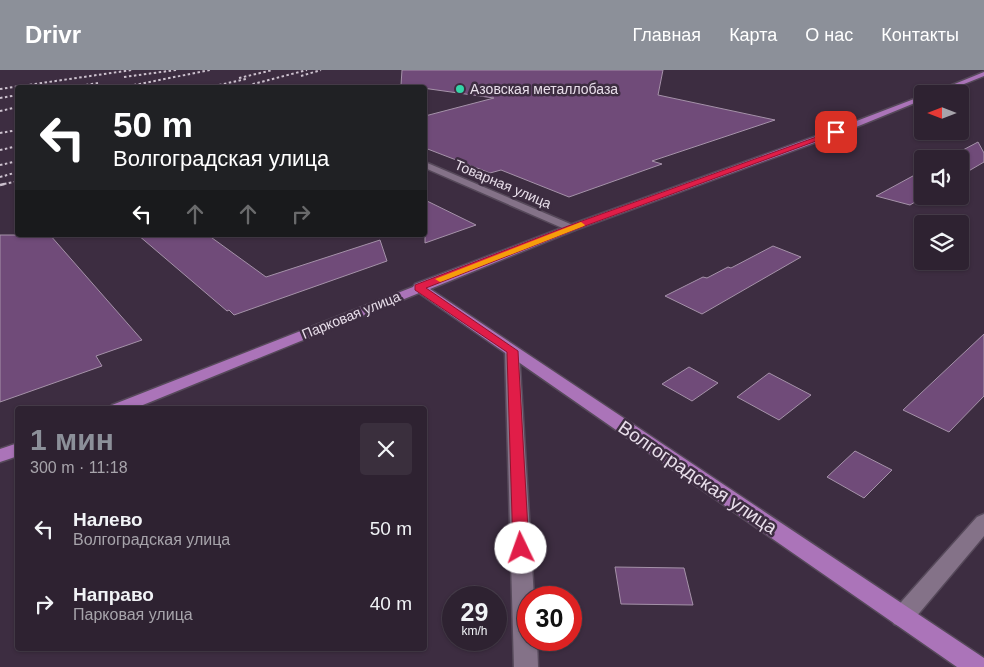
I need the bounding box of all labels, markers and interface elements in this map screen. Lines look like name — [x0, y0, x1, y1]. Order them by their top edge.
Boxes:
text: Drivr — [25, 21, 81, 48]
text: Главная — [633, 25, 701, 45]
text: Карта — [729, 25, 777, 45]
text: О нас — [805, 25, 853, 45]
text: Контакты — [881, 25, 959, 45]
place label: Азовская металлобаза — [470, 81, 618, 97]
marker: Азовская металлобаза — [454, 83, 466, 95]
north arrow — [914, 85, 969, 140]
map controls — [914, 85, 969, 270]
icon: left — [30, 105, 95, 170]
text: 50 m — [113, 105, 193, 144]
pin — [815, 111, 857, 153]
icon: arrive — [822, 118, 850, 146]
text: Волгоградская улица — [113, 146, 329, 171]
button: sound — [914, 150, 969, 205]
street label: Товарная улица — [452, 156, 554, 212]
icon: left — [128, 200, 156, 228]
icon: ahead — [181, 200, 209, 228]
icon: ahead — [234, 200, 262, 228]
icon: right — [287, 200, 315, 228]
button: layers — [914, 215, 969, 270]
street label: Парковая улица — [299, 288, 403, 342]
street label: Волгоградская улица — [614, 416, 781, 539]
text: 1 мин — [30, 423, 114, 456]
button: close — [360, 423, 412, 475]
text: 300 m · 11:18 — [30, 459, 128, 476]
text: Налево — [73, 509, 143, 530]
icon: left — [30, 515, 58, 543]
text: 50 m — [370, 518, 412, 539]
position arrow — [494, 521, 546, 573]
text: Волгоградская улица — [73, 531, 230, 548]
text: Направо — [73, 584, 154, 605]
speed limit sign: 30 — [517, 586, 582, 651]
icon: right — [30, 590, 58, 618]
text: 40 m — [370, 593, 412, 614]
text: 29 — [461, 598, 488, 626]
text: Парковая улица — [73, 606, 193, 623]
text: km/h — [461, 624, 488, 638]

